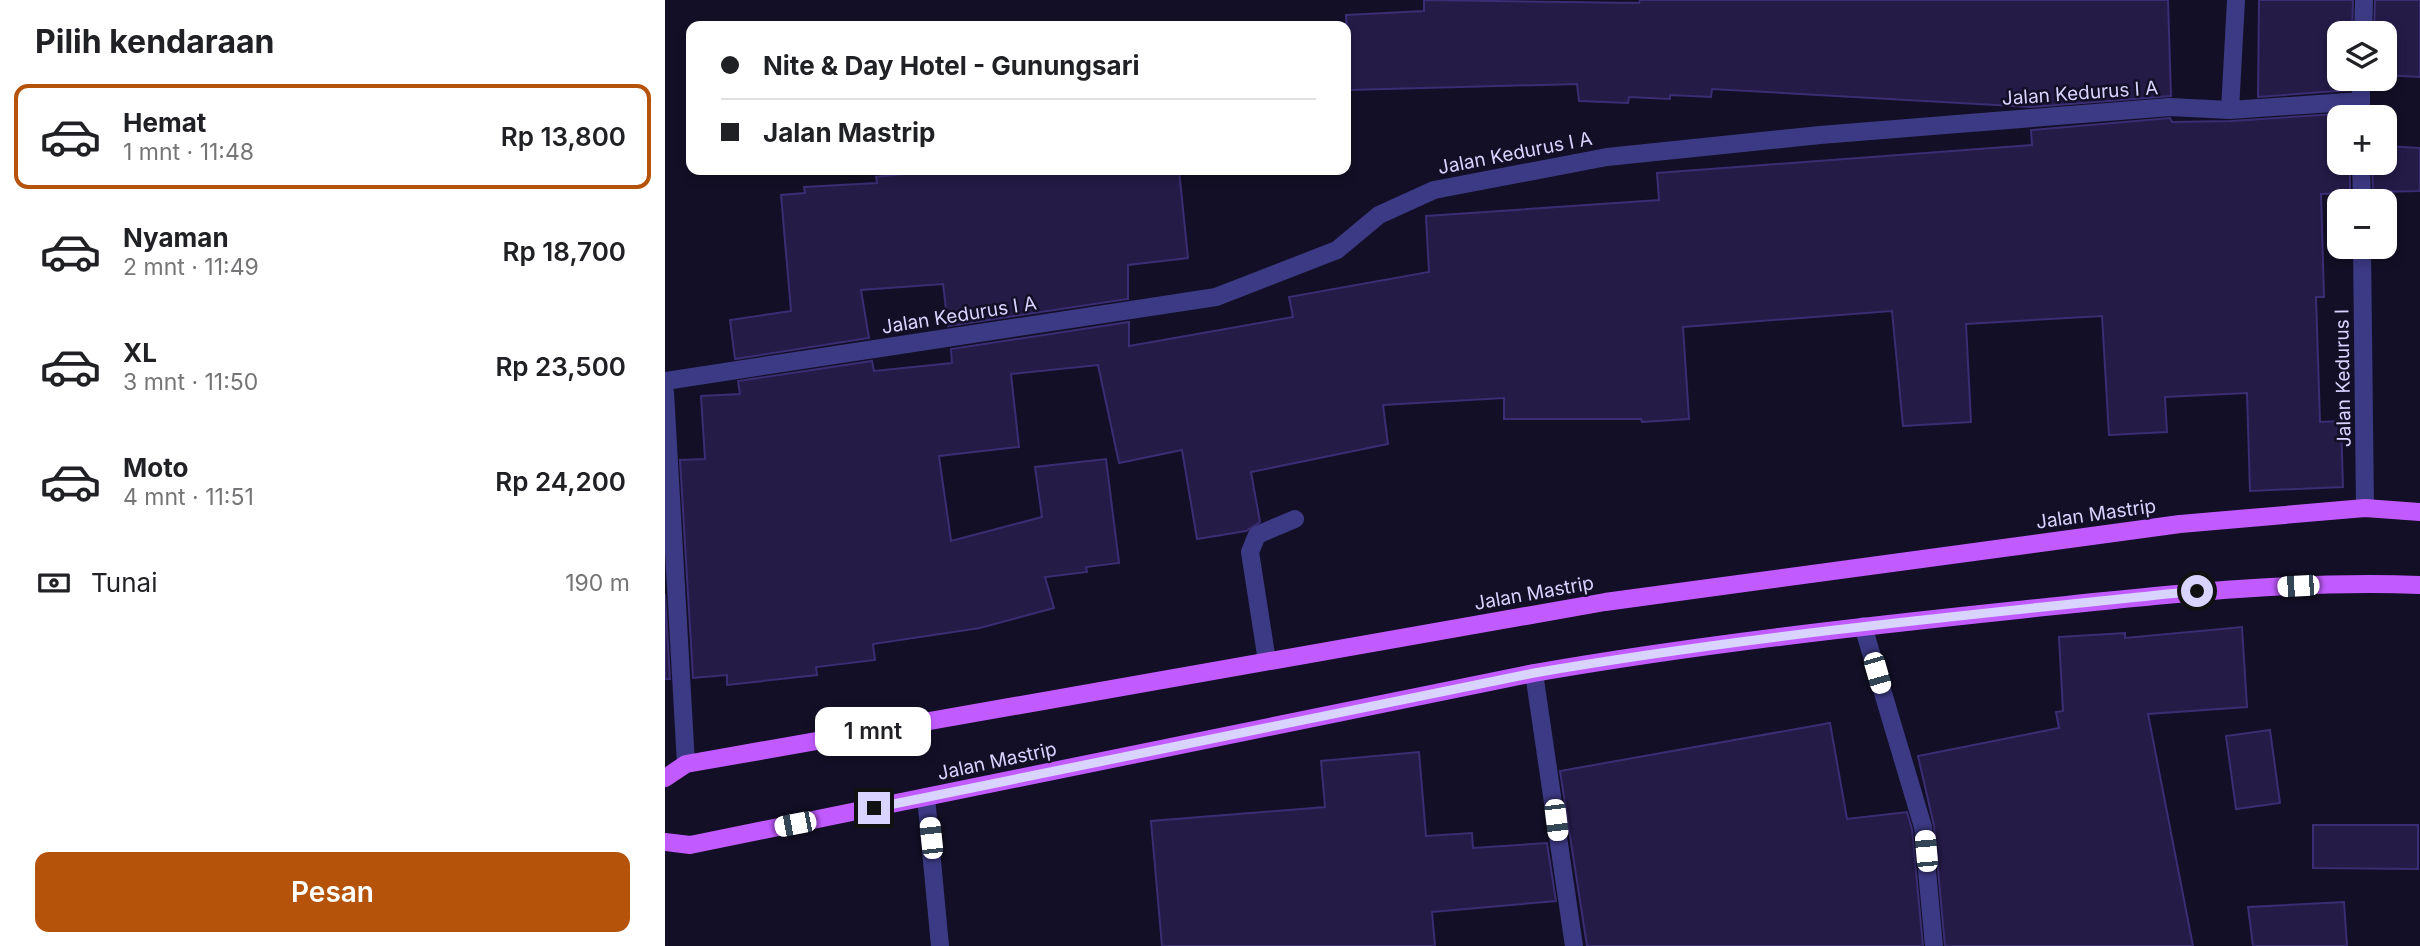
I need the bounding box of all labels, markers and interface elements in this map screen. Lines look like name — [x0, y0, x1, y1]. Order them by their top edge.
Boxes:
map controls — [2327, 21, 2397, 259]
button: layers — [2327, 21, 2397, 91]
text: Pilih kendaraan — [35, 22, 275, 61]
text: Nite & Day Hotel - Gunungsari — [763, 50, 1139, 81]
street label: Jalan Kedurus I A — [2001, 76, 2159, 110]
icon: car — [39, 105, 102, 168]
button: + — [2327, 105, 2397, 175]
text: Hemat — [123, 107, 206, 138]
text: Jalan Mastrip — [763, 117, 935, 148]
text: Rp 13,800 — [501, 121, 626, 152]
street label: Jalan Kedurus I A — [1436, 127, 1594, 179]
text: 1 mnt · 11:48 — [123, 138, 254, 166]
button: − — [2327, 189, 2397, 259]
icon: car — [39, 220, 102, 283]
text: Nyaman — [123, 222, 229, 253]
text: Rp 18,700 — [503, 236, 626, 267]
text: 2 mnt · 11:49 — [123, 253, 259, 281]
street label: Jalan Kedurus I A — [880, 291, 1038, 339]
street label: Jalan Kedurus I — [2330, 309, 2356, 447]
icon: car — [39, 335, 102, 398]
text: XL — [123, 337, 157, 368]
text: Rp 23,500 — [495, 351, 626, 382]
text: 3 mnt · 11:50 — [123, 368, 258, 396]
icon: car — [39, 450, 102, 513]
text: Moto — [123, 452, 188, 483]
text: Rp 24,200 — [495, 466, 626, 497]
text: 4 mnt · 11:51 — [123, 483, 254, 511]
street label: Jalan Mastrip — [2034, 494, 2158, 534]
icon: cash — [35, 564, 73, 602]
text: Tunai — [91, 567, 158, 598]
text: 190 m — [565, 569, 630, 597]
street label: Jalan Mastrip — [1472, 571, 1596, 615]
car — [2277, 574, 2320, 598]
route start — [2181, 575, 2213, 607]
car — [1862, 650, 1893, 696]
callout: 1 mnt — [816, 706, 932, 756]
text: 1 mnt — [844, 717, 902, 745]
street label: Jalan Mastrip — [935, 737, 1059, 785]
route end — [858, 792, 890, 824]
car — [1544, 798, 1569, 842]
car — [773, 810, 818, 838]
car — [919, 816, 944, 860]
car — [1914, 829, 1939, 873]
button: Pesan — [35, 852, 630, 932]

